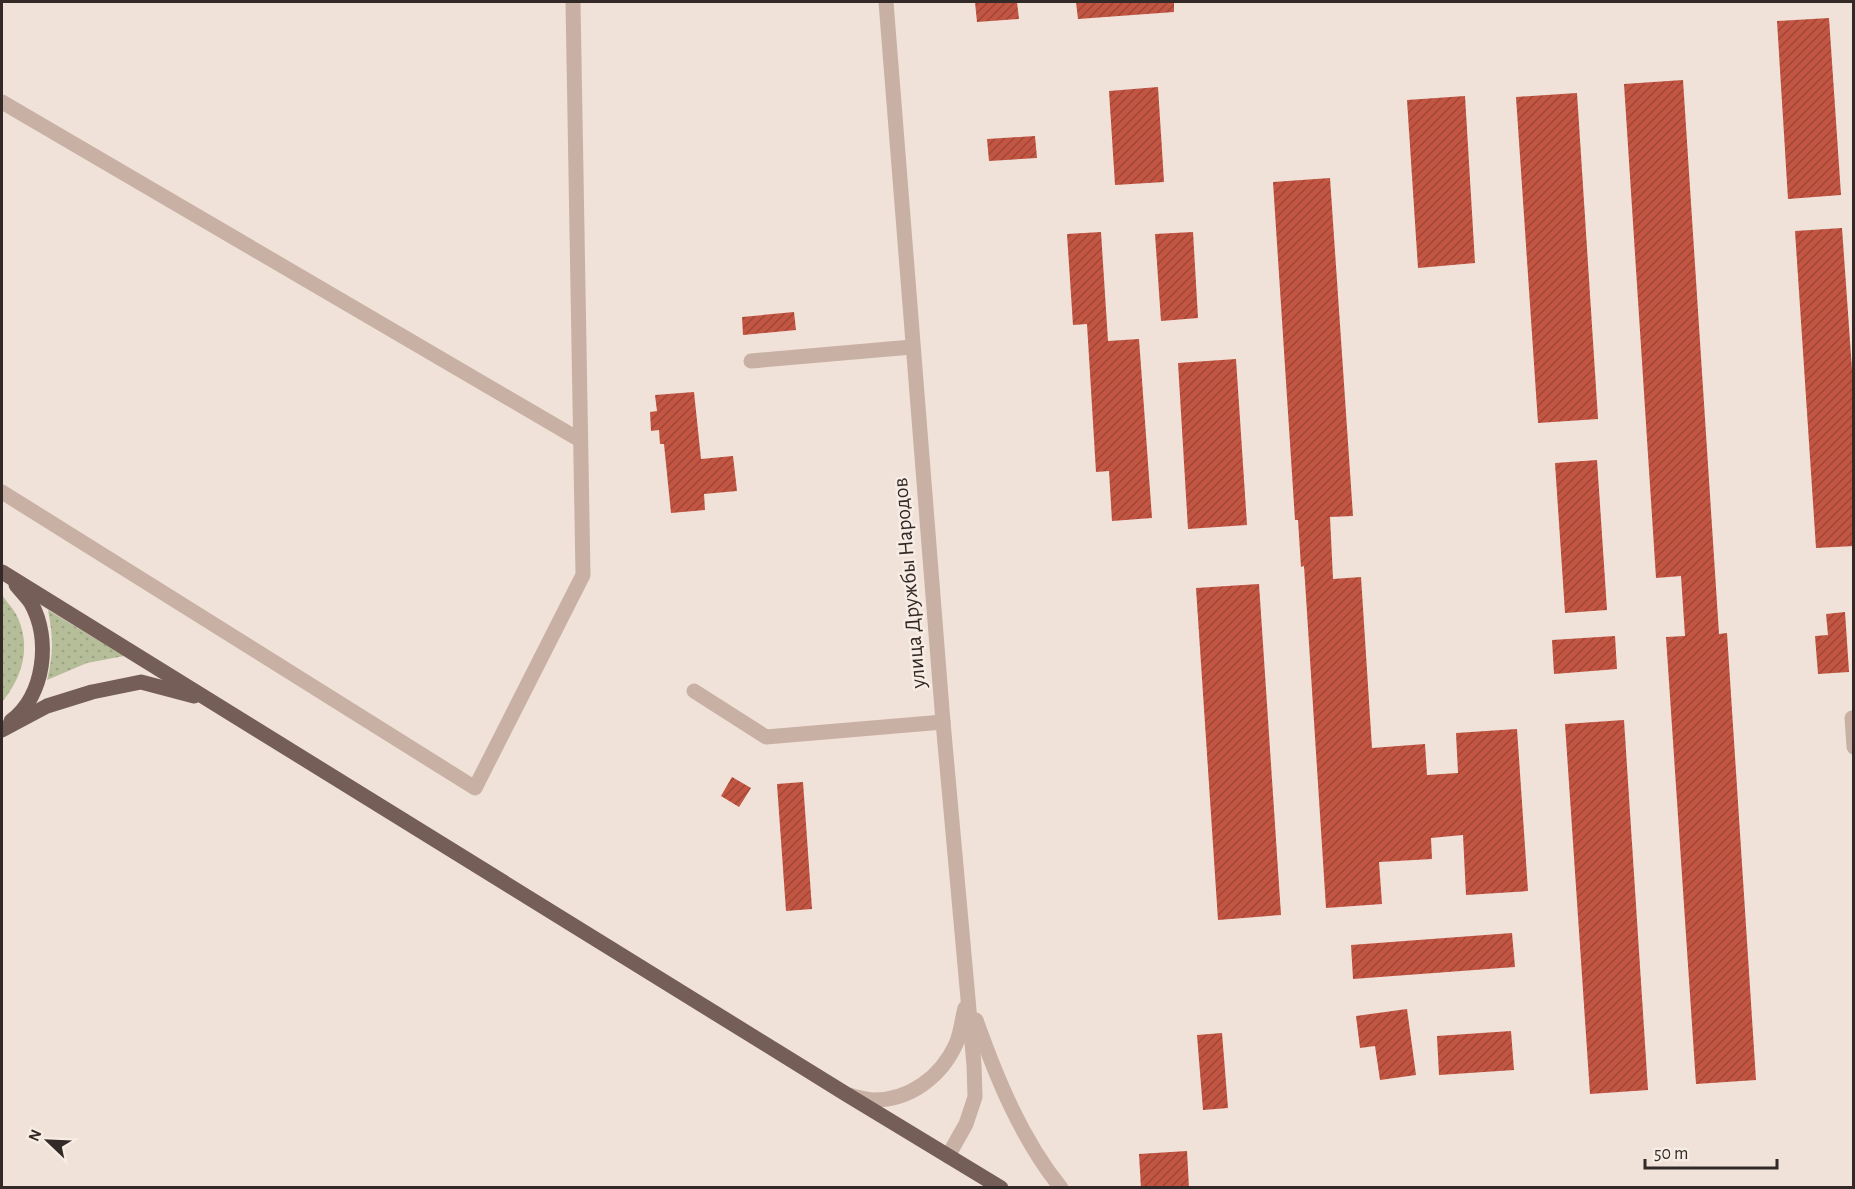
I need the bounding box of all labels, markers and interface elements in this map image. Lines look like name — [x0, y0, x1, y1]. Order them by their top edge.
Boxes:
street label: улица Дружбы Народов — [889, 477, 929, 690]
north arrow — [18, 1111, 78, 1171]
text: N — [26, 1127, 45, 1144]
scale bar — [1645, 1132, 1777, 1170]
text: 50 m — [1654, 1145, 1688, 1163]

